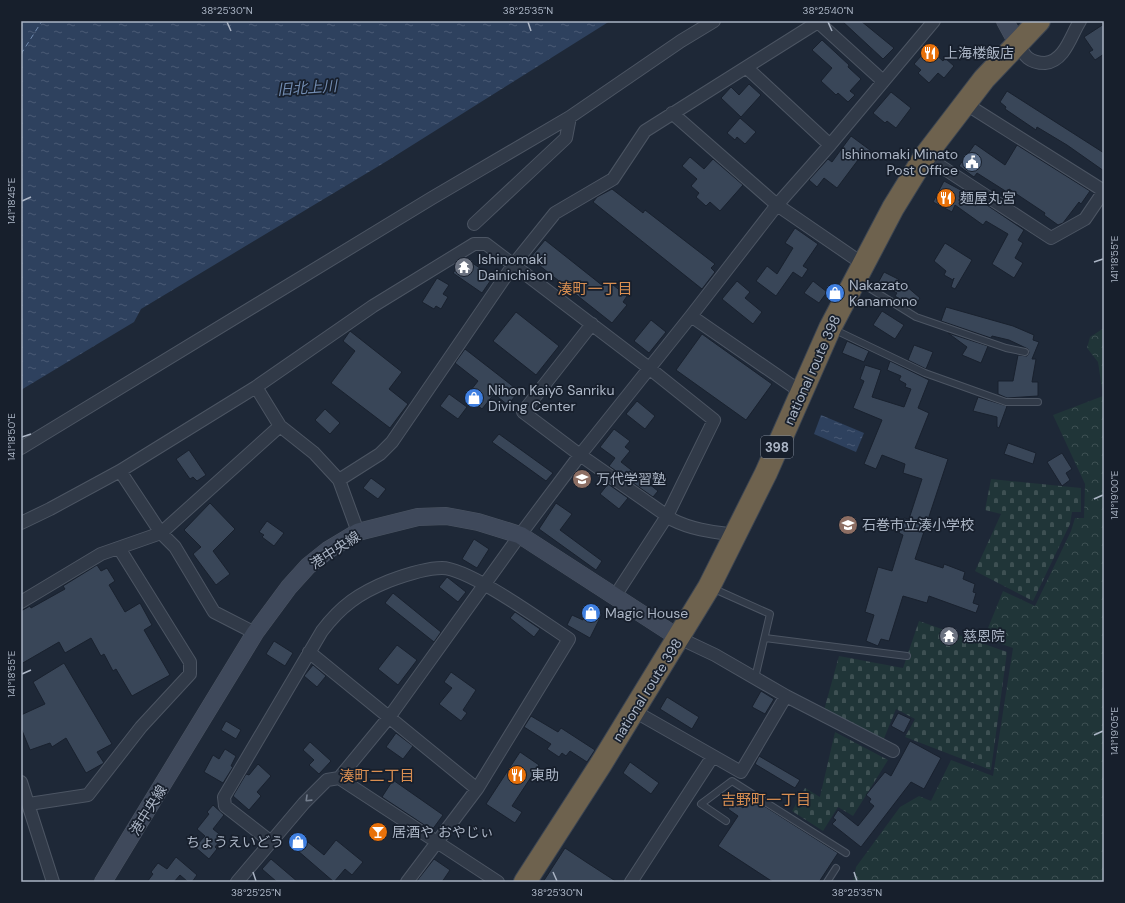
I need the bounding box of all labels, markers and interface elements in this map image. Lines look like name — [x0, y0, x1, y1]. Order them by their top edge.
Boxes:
text: 38°25'30"N — [201, 4, 253, 17]
text: 38°25'35"N — [503, 4, 553, 17]
text: 38°25'40"N — [803, 4, 854, 17]
restaurant icon: 上海楼飯店 — [919, 42, 941, 64]
place label: 上海楼飯店 — [944, 44, 1014, 62]
water label: 旧北上川 — [276, 76, 340, 100]
place label: Ishinomaki Minato Post Office — [842, 145, 958, 179]
public building icon: Ishinomaki Minato Post Office — [961, 151, 983, 173]
text: 141°18'45"E — [5, 177, 18, 224]
restaurant icon: 麺屋丸宮 — [935, 187, 957, 209]
place label: 麺屋丸宮 — [960, 189, 1016, 207]
text: 141°18'55"E — [1108, 235, 1121, 282]
place label: Ishinomaki Dainichison — [478, 250, 553, 284]
temple icon: Ishinomaki Dainichison — [453, 256, 475, 278]
place label: Nakazato Kanamono — [849, 276, 917, 310]
district label: 湊町一丁目 — [557, 279, 633, 299]
shop icon: Nakazato Kanamono — [824, 282, 846, 304]
street label: national route 398 — [780, 312, 844, 428]
place label: Nihon Kaiyō Sanriku Diving Center — [488, 381, 615, 415]
shop icon: Nihon Kaiyō Sanriku Diving Center — [463, 387, 485, 409]
text: 141°18'50"E — [5, 413, 18, 461]
road number: 398 — [761, 436, 793, 458]
school or university icon: 万代学習塾 — [571, 468, 593, 490]
place label: 万代学習塾 — [596, 470, 666, 488]
text: 141°19'00"E — [1108, 470, 1121, 519]
school or university icon: 石巻市立湊小学校 — [837, 514, 859, 536]
place label: 石巻市立湊小学校 — [862, 516, 974, 534]
street label: 港中央線 — [307, 527, 363, 573]
shop icon: Magic House — [580, 602, 602, 624]
place label: Magic House — [605, 604, 688, 622]
temple icon: 慈恩院 — [938, 625, 960, 647]
place label: 慈恩院 — [963, 627, 1005, 645]
street label: national route 398 — [608, 635, 686, 745]
text: 141°18'55"E — [5, 650, 18, 697]
text: 141°19'05"E — [1108, 707, 1121, 755]
restaurant icon: 東助 — [506, 764, 528, 786]
district label: 湊町二丁目 — [339, 766, 415, 786]
place label: 東助 — [531, 766, 559, 784]
street label: 港中央線 — [126, 781, 170, 839]
district label: 吉野町一丁目 — [721, 790, 811, 810]
one-way arrow — [305, 794, 313, 802]
bar icon: 居酒や おやじぃ — [367, 821, 389, 843]
place label: 居酒や おやじぃ — [392, 823, 494, 841]
shop icon: ちょうえいどう — [287, 831, 309, 853]
place label: ちょうえいどう — [186, 833, 284, 851]
text: 38°25'25"N — [231, 886, 281, 899]
text: 38°25'30"N — [531, 886, 583, 899]
text: 38°25'35"N — [832, 886, 882, 899]

